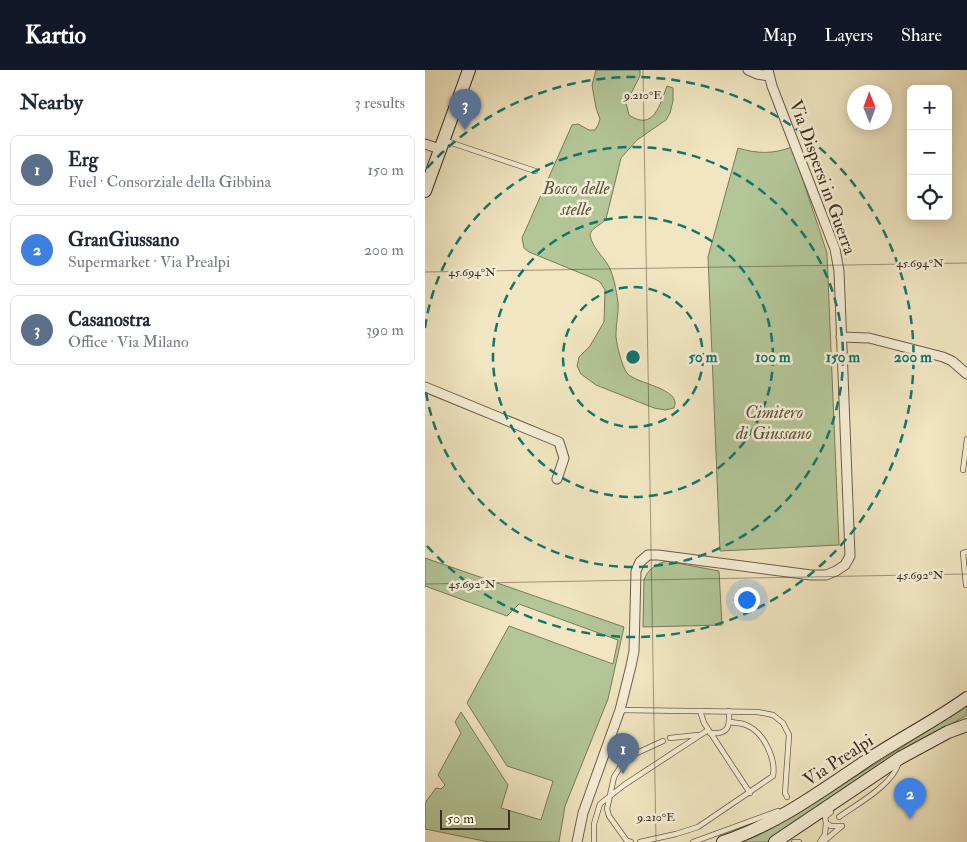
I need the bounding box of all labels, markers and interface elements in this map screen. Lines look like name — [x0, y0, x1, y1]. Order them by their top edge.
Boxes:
text: Kartio — [25, 20, 86, 51]
text: Map — [763, 24, 797, 47]
text: Layers — [825, 24, 873, 47]
text: Share — [901, 24, 942, 47]
north arrow — [847, 85, 892, 130]
map controls — [907, 85, 952, 220]
button: + — [907, 85, 952, 130]
text: 9.210°E — [623, 88, 662, 103]
text: Nearby — [20, 89, 83, 116]
pin: 3 — [449, 89, 481, 130]
text: 3 results — [354, 93, 405, 113]
street label: Via Dispersi in Guerra — [784, 97, 861, 258]
button: − — [907, 130, 952, 175]
text: Erg — [68, 148, 98, 172]
text: 1 — [34, 160, 40, 180]
text: 150 m — [367, 160, 404, 180]
text: Fuel · Consorziale della Gibbina — [68, 172, 271, 192]
button: locate — [907, 175, 952, 220]
park label: Bosco delle stelle — [541, 177, 611, 221]
text: GranGiussano — [68, 228, 179, 252]
text: 2 — [33, 240, 41, 260]
text: 200 m — [364, 240, 404, 260]
text: Supermarket · Via Prealpi — [68, 252, 230, 272]
text: 45.694°N — [896, 256, 944, 271]
text: 45.694°N — [448, 265, 496, 280]
text: Casanostra — [68, 308, 150, 332]
text: 3 — [34, 320, 40, 340]
text: 390 m — [366, 320, 404, 340]
text: Office · Via Milano — [68, 332, 189, 352]
centre of rings — [624, 348, 642, 366]
text: 50 m — [689, 348, 718, 367]
text: 100 m — [755, 348, 791, 367]
text: 150 m — [826, 348, 860, 367]
text: 200 m — [894, 348, 932, 367]
park label: Cimitero di Giussano — [735, 401, 812, 445]
text: 45.692°N — [896, 568, 944, 583]
text: 45.692°N — [448, 577, 496, 592]
your location — [734, 587, 760, 613]
street label: Via Prealpi — [799, 729, 878, 792]
pin: 1 — [607, 733, 639, 774]
pin: 2 — [894, 778, 926, 819]
scale bar — [440, 807, 510, 830]
text: 50 m — [447, 810, 474, 827]
text: 9.210°E — [636, 810, 675, 825]

